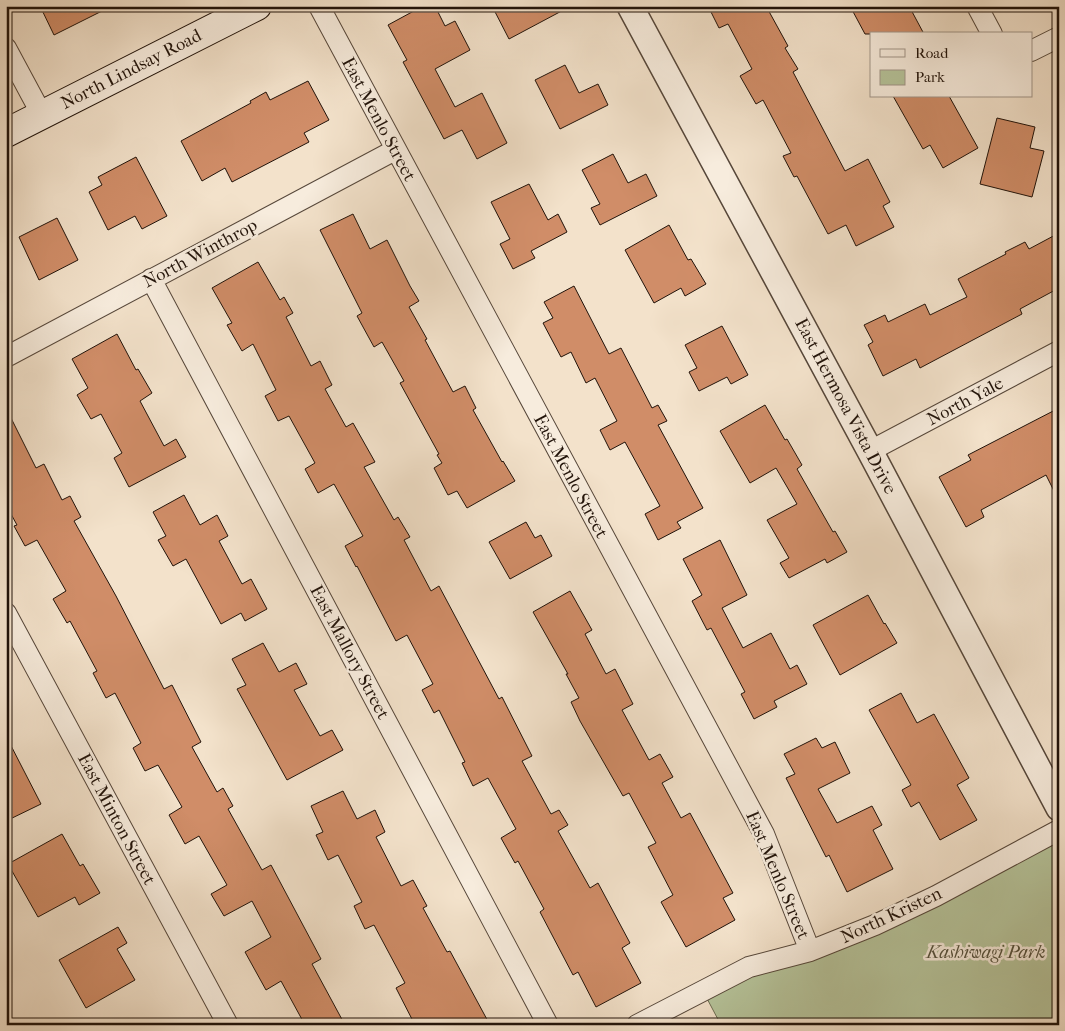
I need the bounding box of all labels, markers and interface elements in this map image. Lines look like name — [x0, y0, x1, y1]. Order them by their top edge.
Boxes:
street label: North Lindsay Road — [57, 25, 205, 114]
legend — [870, 32, 1032, 98]
text: Road — [915, 44, 949, 62]
street label: East Menlo Street — [337, 54, 420, 185]
text: Park — [915, 68, 945, 86]
street label: North Winthrop — [139, 214, 261, 292]
street label: East Hermosa Vista Drive — [790, 315, 901, 498]
street label: North Yale — [923, 373, 1007, 430]
street label: East Menlo Street — [529, 411, 612, 542]
street label: East Mallory Street — [305, 582, 394, 723]
street label: East Minton Street — [73, 750, 160, 889]
street label: East Menlo Street — [741, 808, 814, 943]
street label: North Kristen — [837, 883, 946, 948]
park label: Kashiwagi Park — [925, 942, 1046, 963]

